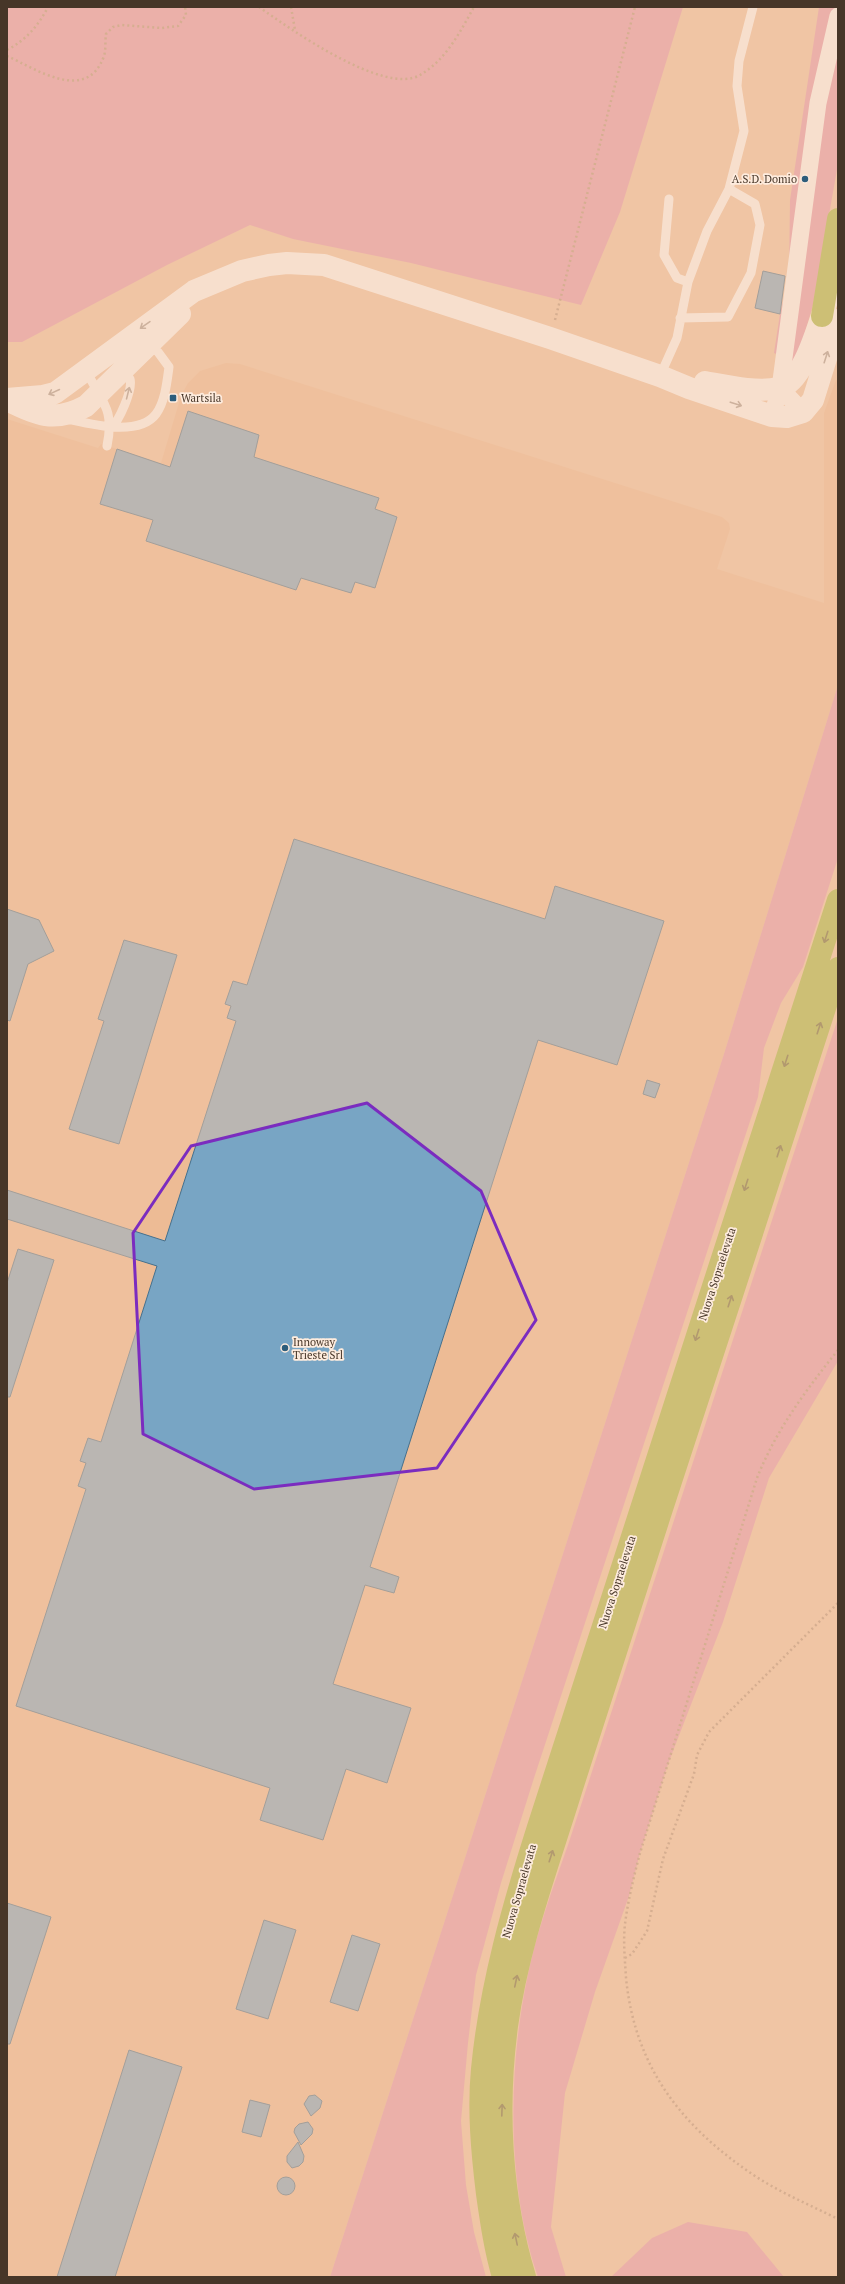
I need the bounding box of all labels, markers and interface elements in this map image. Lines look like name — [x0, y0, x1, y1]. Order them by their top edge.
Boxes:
place label: A.S.D. Domio — [732, 172, 797, 186]
marker: A.S.D. Domio — [800, 174, 810, 184]
one-way arrow — [140, 321, 151, 329]
one-way arrow — [823, 351, 830, 364]
one-way arrow — [124, 387, 132, 400]
one-way arrow — [48, 389, 60, 396]
place label: Wartsila — [181, 391, 222, 405]
marker: Wartsila — [168, 393, 178, 403]
one-way arrow — [730, 401, 743, 408]
one-way arrow — [822, 931, 829, 944]
one-way arrow — [816, 1021, 823, 1034]
one-way arrow — [782, 1054, 789, 1067]
one-way arrow — [775, 1146, 783, 1158]
one-way arrow — [742, 1178, 749, 1191]
street label: Nuova Sopraelevata — [695, 1225, 739, 1322]
one-way arrow — [727, 1295, 734, 1308]
one-way arrow — [693, 1328, 700, 1341]
place label: Innoway Trieste Srl — [293, 1335, 343, 1362]
marker: Innoway Trieste Srl — [280, 1343, 290, 1353]
street label: Nuova Sopraelevata — [595, 1533, 639, 1630]
street label: Nuova Sopraelevata — [499, 1842, 539, 1940]
one-way arrow — [547, 1850, 555, 1862]
one-way arrow — [513, 1975, 521, 1988]
one-way arrow — [498, 2104, 505, 2117]
one-way arrow — [511, 2233, 519, 2246]

